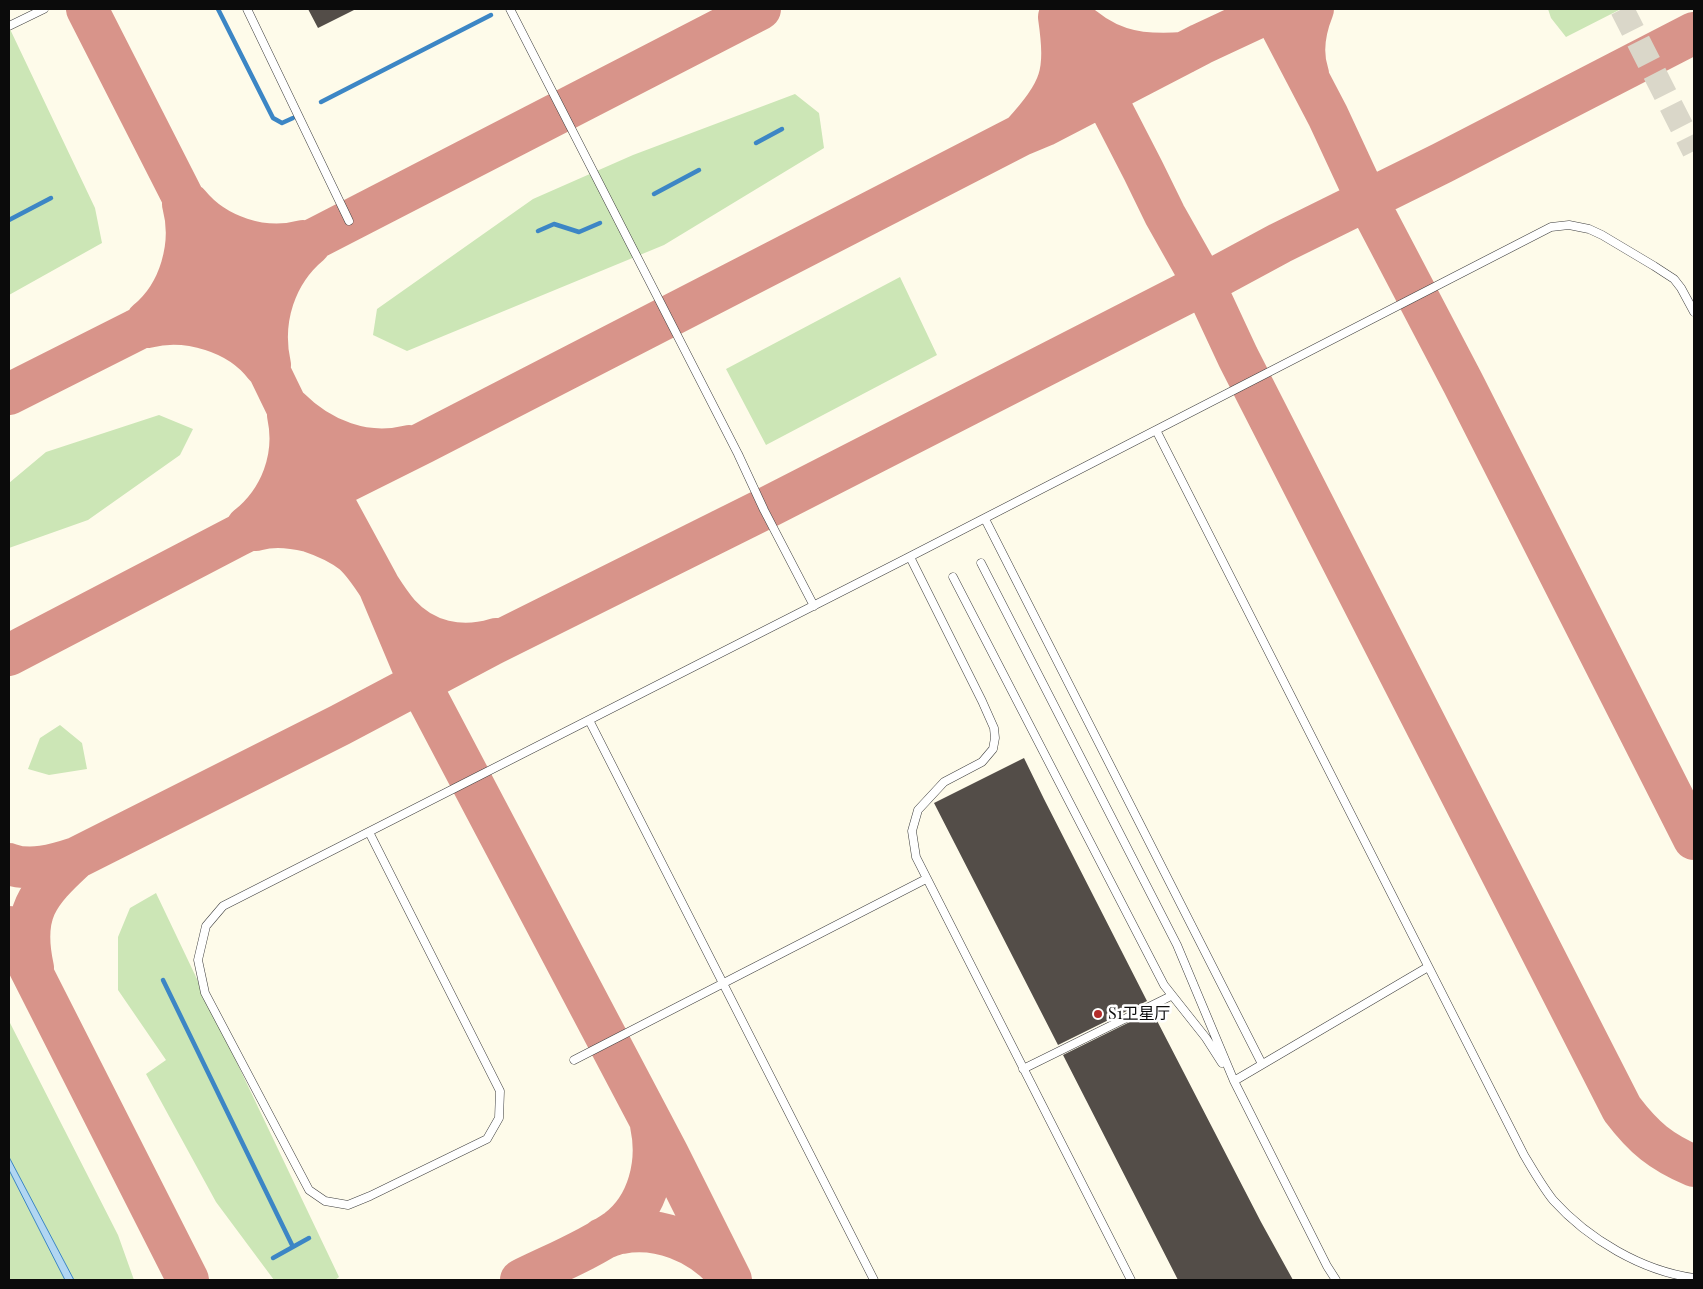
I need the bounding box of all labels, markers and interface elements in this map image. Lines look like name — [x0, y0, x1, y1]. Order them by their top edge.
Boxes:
place label: S1卫星厅 — [1108, 1004, 1171, 1024]
marker: S1卫星厅 — [1092, 1008, 1104, 1020]

